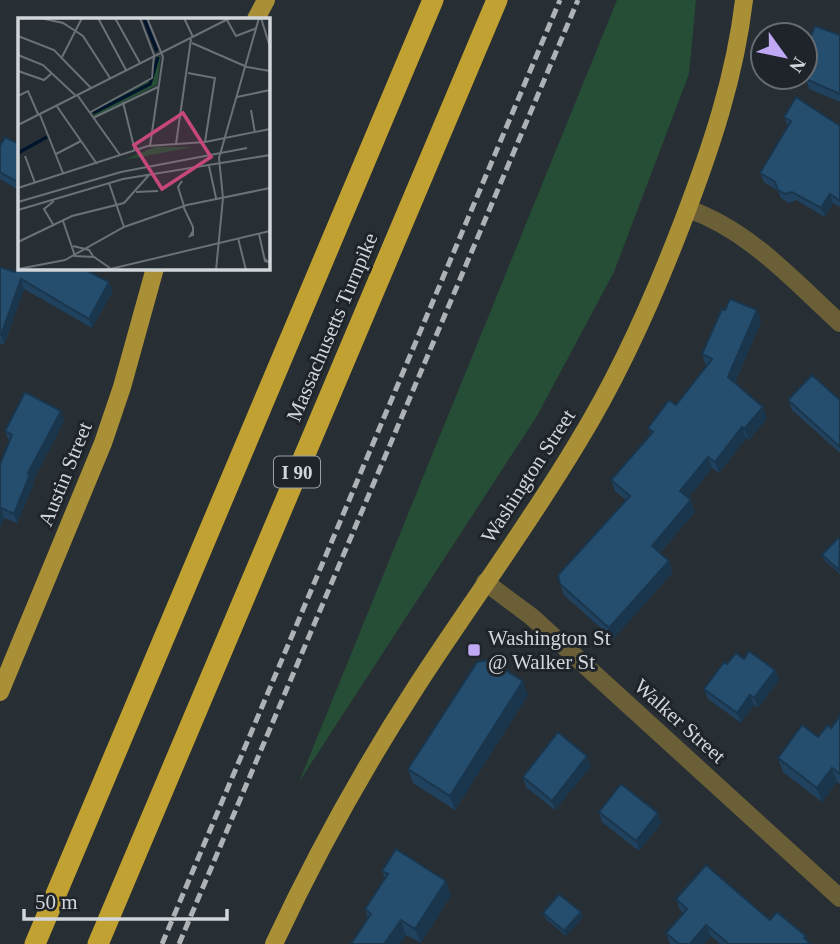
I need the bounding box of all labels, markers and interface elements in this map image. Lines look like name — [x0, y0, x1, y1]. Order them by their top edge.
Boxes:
inset map — [18, 18, 270, 270]
north arrow — [749, 21, 819, 91]
text: N — [785, 54, 810, 77]
street label: Massachusetts Turnpike — [281, 229, 383, 425]
street label: Washington Street — [476, 405, 580, 547]
street label: Austin Street — [33, 418, 97, 530]
road number: I 90 — [274, 457, 320, 488]
place label: Washington St @ Walker St — [488, 626, 611, 674]
marker: Washington St @ Walker St — [466, 642, 482, 658]
street label: Walker Street — [629, 674, 731, 768]
scale bar — [24, 878, 228, 922]
text: 50 m — [35, 890, 78, 914]

